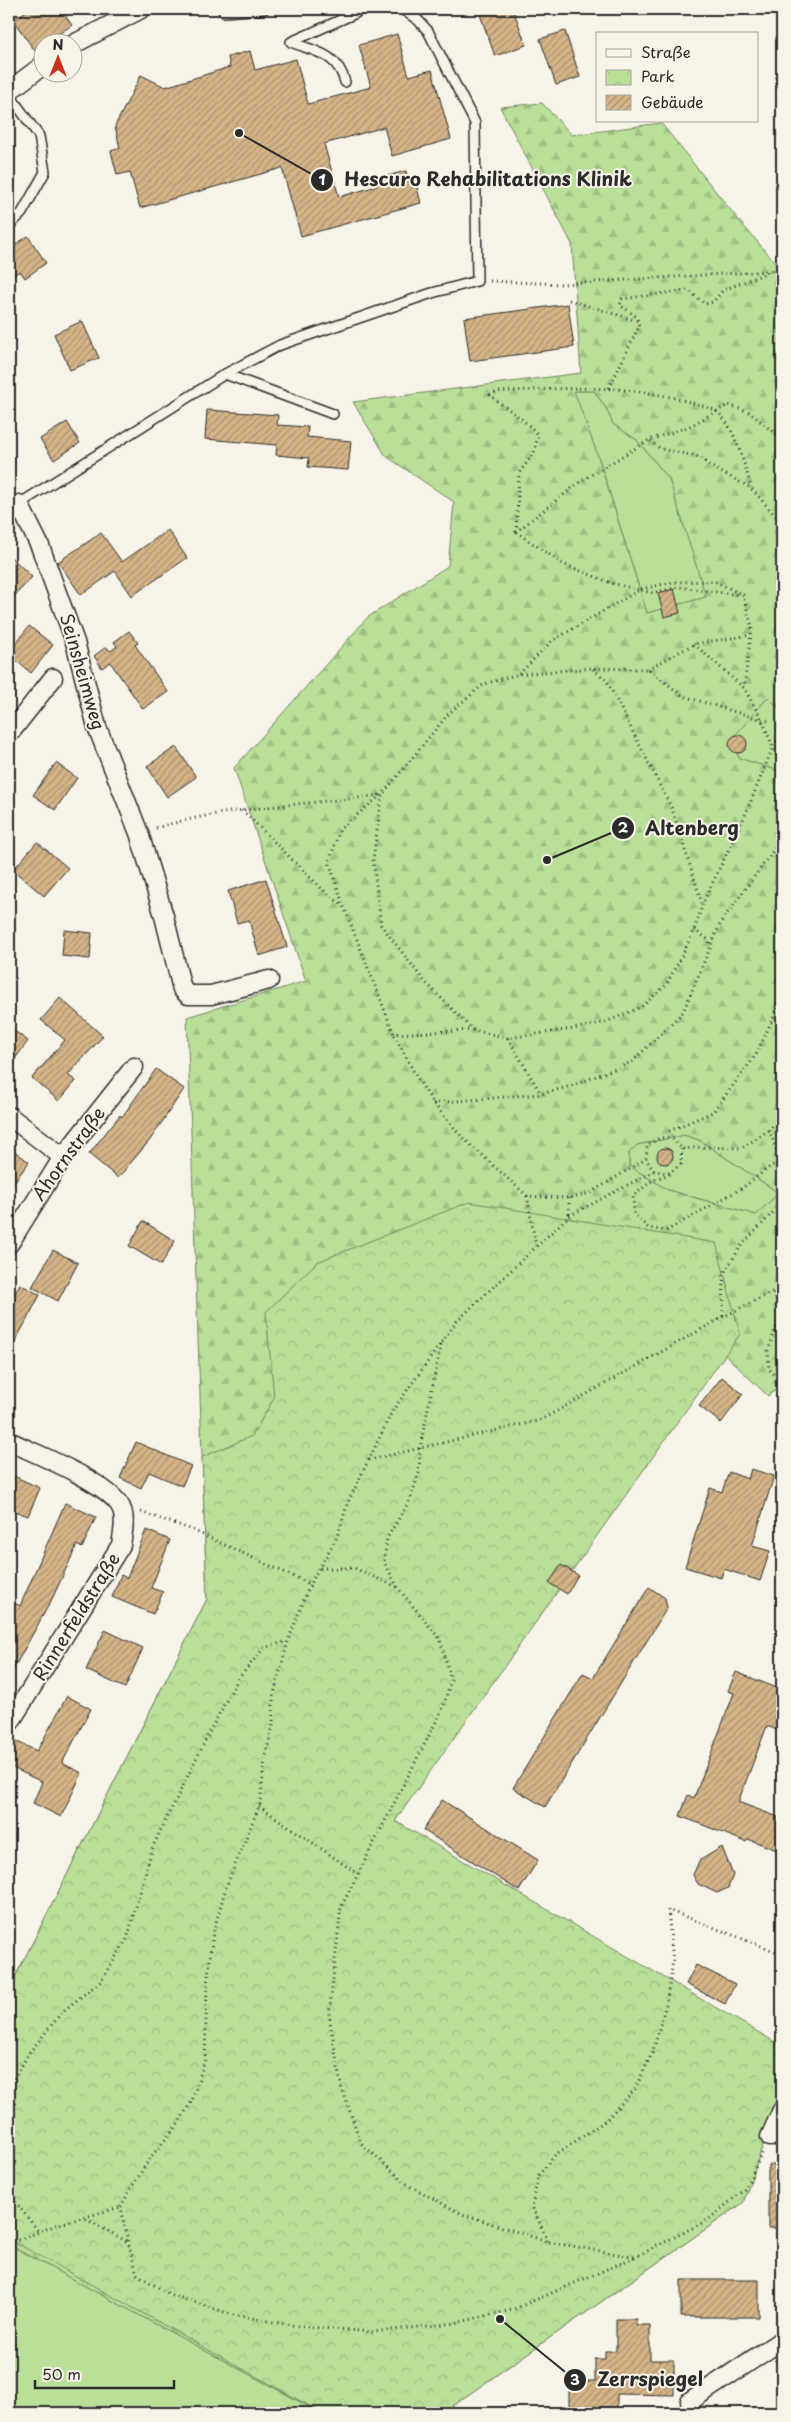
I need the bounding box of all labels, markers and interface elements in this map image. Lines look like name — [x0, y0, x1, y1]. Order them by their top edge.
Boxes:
north arrow — [32, 32, 82, 82]
legend — [596, 32, 758, 122]
text: N — [52, 34, 64, 55]
text: Straße — [641, 40, 691, 63]
text: Park — [641, 64, 675, 87]
text: Gebäude — [641, 90, 703, 113]
callout: Hescuro Rehabilitations Klinik — [309, 163, 641, 197]
text: Hescuro Rehabilitations Klinik — [344, 164, 632, 192]
text: 1 — [318, 167, 326, 190]
street label: Seinsheimweg — [54, 610, 113, 733]
callout: Altenberg — [610, 811, 749, 845]
text: Altenberg — [645, 813, 739, 841]
text: 2 — [618, 815, 629, 838]
street label: Ahornstraße — [24, 1101, 111, 1206]
street label: Rinnerfeldstraße — [26, 1547, 126, 1685]
scale bar — [35, 2357, 174, 2389]
text: 50 m — [42, 2362, 81, 2385]
callout: Zerrspiegel — [562, 2363, 713, 2397]
text: Zerrspiegel — [597, 2364, 703, 2392]
text: 3 — [570, 2367, 580, 2390]

